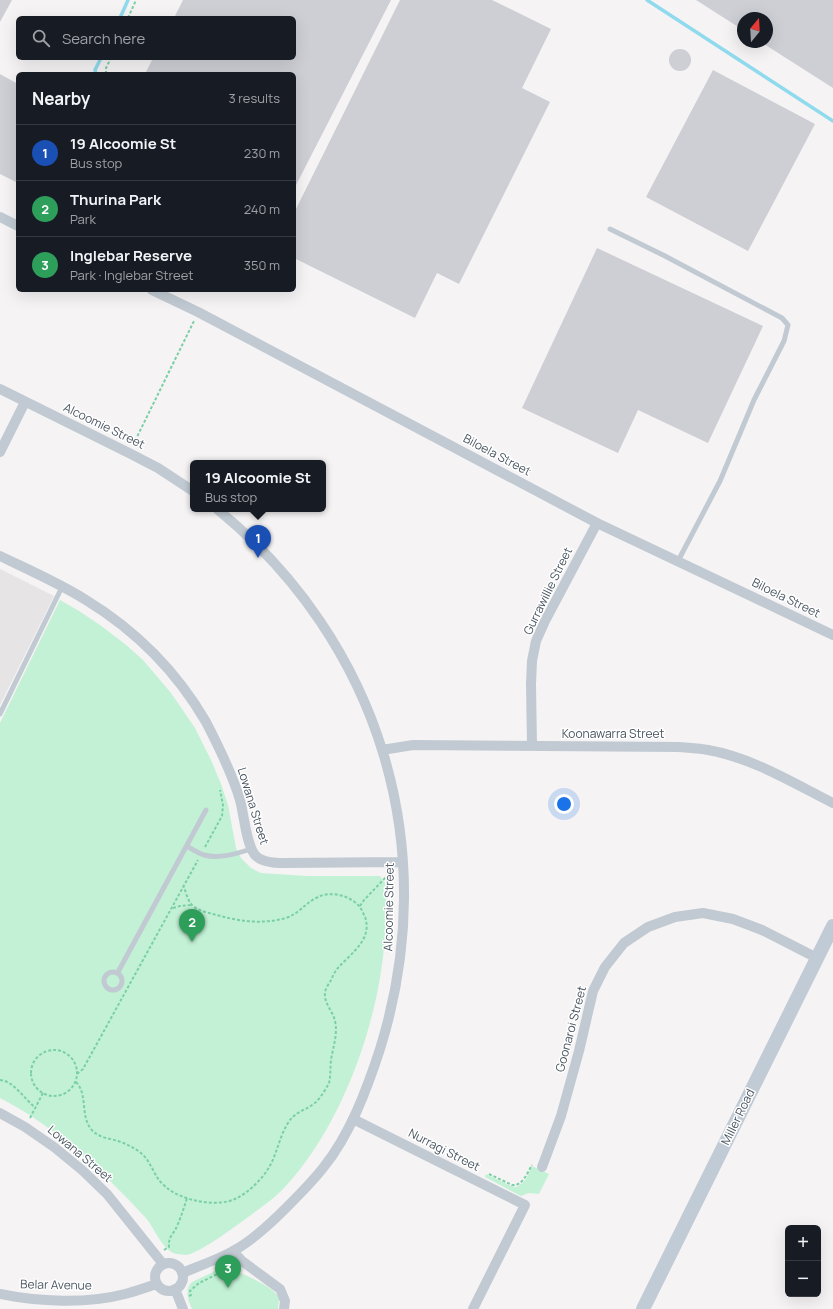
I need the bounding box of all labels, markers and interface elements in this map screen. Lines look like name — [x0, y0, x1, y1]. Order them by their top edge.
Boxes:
north arrow — [737, 12, 773, 48]
search box — [16, 16, 296, 60]
icon: search — [30, 27, 52, 49]
text: Search here — [62, 28, 145, 49]
text: Nearby — [32, 87, 90, 110]
text: 3 results — [228, 89, 280, 107]
text: 19 Alcoomie St — [70, 133, 176, 154]
text: 1 — [42, 144, 48, 162]
text: 230 m — [244, 144, 280, 162]
text: Bus stop — [70, 154, 122, 172]
text: Thurina Park — [70, 189, 161, 210]
text: 2 — [41, 200, 49, 218]
text: 240 m — [244, 200, 280, 218]
text: Park — [70, 210, 96, 228]
text: Inglebar Reserve — [70, 245, 192, 266]
text: 3 — [41, 256, 49, 274]
text: 350 m — [244, 256, 280, 274]
text: Park · Inglebar Street — [70, 266, 194, 284]
street label: Alcoomie Street — [61, 398, 148, 453]
street label: Biloela Street — [460, 430, 534, 480]
popup — [190, 460, 326, 512]
text: 19 Alcoomie St — [205, 467, 311, 488]
text: Bus stop — [205, 488, 257, 506]
pin: 1 — [245, 525, 271, 558]
street label: Gurrawillie Street — [519, 544, 576, 637]
street label: Biloela Street — [749, 574, 823, 622]
street label: Koonawarra Street — [562, 725, 665, 742]
street label: Lowana Street — [234, 765, 273, 847]
your location — [554, 794, 574, 814]
street label: Alcoomie Street — [379, 862, 398, 951]
pin: 2 — [179, 909, 205, 942]
street label: Goonaroi Street — [551, 984, 590, 1074]
street label: Miller Road — [717, 1086, 758, 1148]
street label: Lowana Street — [44, 1121, 117, 1186]
street label: Nurragi Street — [406, 1124, 483, 1175]
map controls — [785, 1225, 821, 1297]
button: + — [785, 1225, 821, 1261]
pin: 3 — [215, 1255, 241, 1288]
button: − — [785, 1261, 821, 1297]
street label: Belar Avenue — [20, 1275, 92, 1294]

